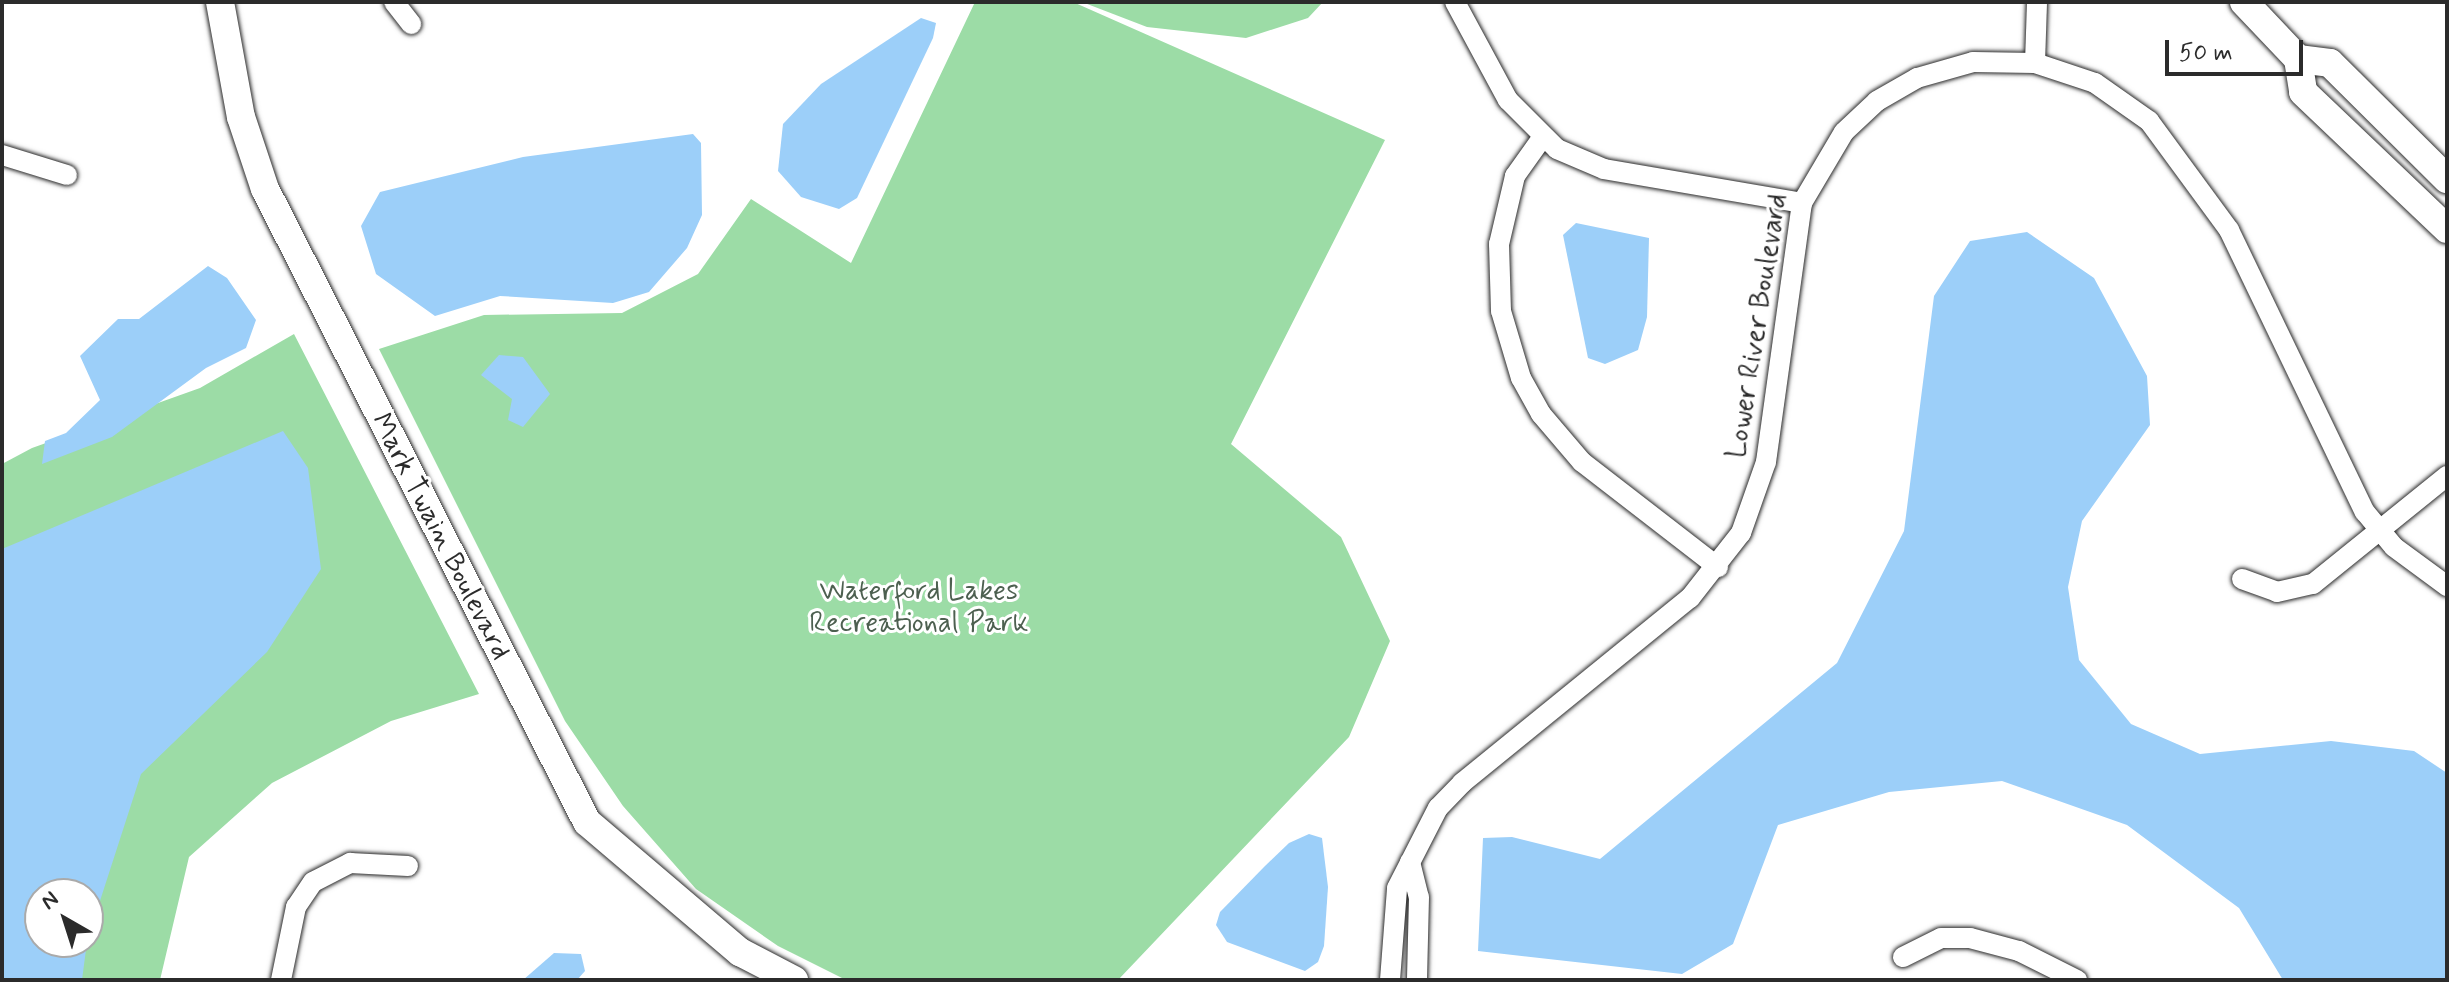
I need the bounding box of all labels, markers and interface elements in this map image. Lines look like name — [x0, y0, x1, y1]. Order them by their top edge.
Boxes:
scale bar — [2169, 24, 2307, 74]
text: 50 m — [2179, 38, 2233, 69]
street label: Lower River Boulevard — [1721, 194, 1795, 458]
street label: Mark Twain Boulevard — [364, 410, 516, 664]
park label: Waterford Lakes Recreational Park — [813, 575, 1025, 641]
north arrow — [24, 878, 104, 958]
text: N — [36, 885, 65, 916]

